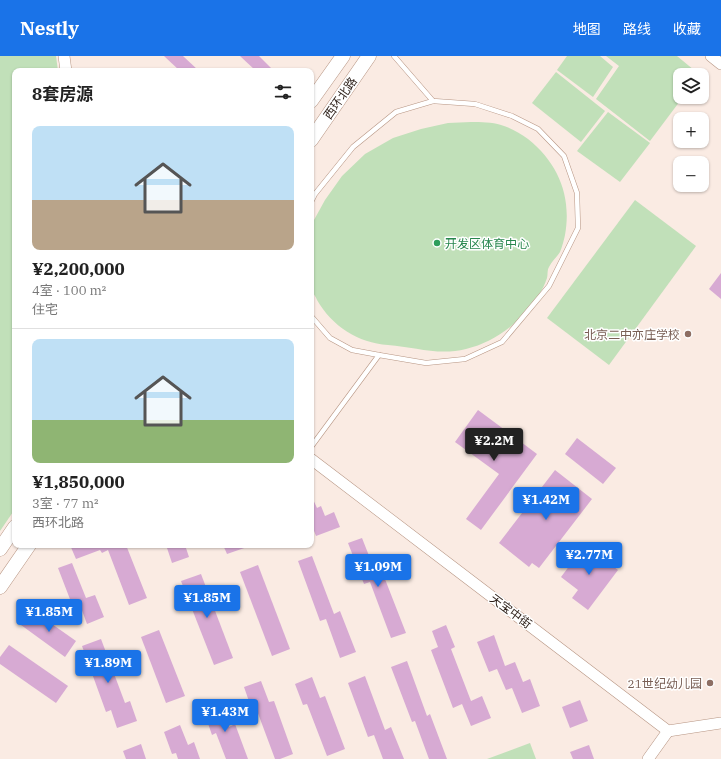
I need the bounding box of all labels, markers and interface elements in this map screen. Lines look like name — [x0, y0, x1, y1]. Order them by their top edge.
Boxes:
text: Nestly — [20, 16, 79, 40]
text: 地图 — [573, 20, 601, 38]
text: 路线 — [623, 20, 651, 38]
text: 收藏 — [673, 20, 701, 38]
map controls — [673, 68, 709, 192]
button: layers — [673, 68, 709, 104]
street label: 西环北路 — [320, 74, 360, 122]
icon: filters — [272, 81, 294, 103]
text: 8套房源 — [32, 83, 93, 105]
button: + — [673, 112, 709, 148]
icon: home — [127, 152, 199, 224]
button: − — [673, 156, 709, 192]
place label: 开发区体育中心 — [445, 236, 529, 251]
marker: 开发区体育中心 — [432, 238, 442, 248]
text: ¥2,200,000 — [32, 258, 125, 280]
text: 4室 · 100 m² — [32, 282, 106, 299]
text: 住宅 — [32, 301, 58, 318]
place label: 北京二中亦庄学校 — [584, 327, 680, 342]
marker: 北京二中亦庄学校 — [683, 329, 693, 339]
icon: home — [127, 365, 199, 437]
pin: ¥2.2M — [466, 428, 522, 462]
text: ¥2.2M — [474, 432, 514, 449]
text: ¥1,850,000 — [32, 471, 125, 493]
pin: ¥1.42M — [513, 487, 579, 521]
text: ¥1.42M — [522, 491, 570, 508]
text: 3室 · 77 m² — [32, 495, 99, 512]
text: 西环北路 — [32, 514, 84, 531]
pin: ¥2.77M — [556, 542, 622, 576]
text: ¥2.77M — [565, 546, 613, 563]
pin: ¥1.09M — [345, 554, 411, 588]
text: ¥1.09M — [354, 558, 402, 575]
pin: ¥1.85M — [174, 585, 240, 619]
text: ¥1.85M — [183, 589, 231, 606]
street label: 天宝中街 — [487, 591, 535, 631]
pin: ¥1.85M — [16, 599, 82, 633]
text: ¥1.85M — [25, 603, 73, 620]
pin: ¥1.89M — [75, 650, 141, 684]
text: ¥1.89M — [84, 654, 132, 671]
place label: 21世纪幼儿园 — [628, 676, 702, 691]
marker: 21世纪幼儿园 — [705, 678, 715, 688]
pin: ¥1.43M — [192, 699, 258, 733]
text: ¥1.43M — [201, 703, 249, 720]

